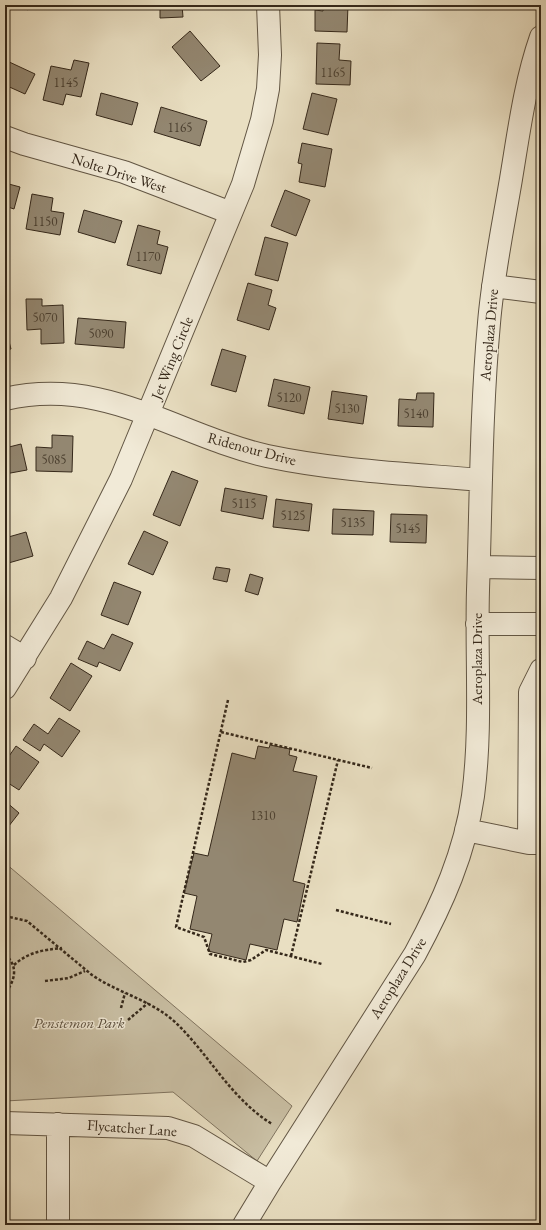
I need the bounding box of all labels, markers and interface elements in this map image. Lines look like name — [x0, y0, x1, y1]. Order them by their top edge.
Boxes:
house number: 1165 — [321, 64, 345, 81]
house number: 1145 — [54, 74, 78, 91]
house number: 1165 — [168, 119, 192, 136]
street label: Nolte Drive West — [69, 148, 169, 197]
house number: 1150 — [33, 213, 57, 230]
house number: 1170 — [136, 248, 160, 265]
street label: Aeroplaza Drive — [475, 288, 502, 383]
house number: 5070 — [33, 309, 57, 326]
street label: Jet Wing Circle — [145, 313, 197, 404]
house number: 5090 — [89, 325, 113, 342]
house number: 5120 — [277, 389, 301, 406]
house number: 5130 — [335, 400, 359, 417]
house number: 5140 — [404, 405, 428, 422]
street label: Ridenour Drive — [206, 428, 299, 470]
house number: 5085 — [42, 451, 66, 468]
house number: 5115 — [232, 495, 256, 512]
house number: 5125 — [281, 507, 305, 524]
house number: 5135 — [341, 514, 365, 531]
house number: 5145 — [396, 520, 420, 537]
street label: Aeroplaza Drive — [467, 613, 486, 706]
house number: 1310 — [251, 807, 275, 824]
street label: Aeroplaza Drive — [365, 933, 430, 1023]
park label: Penstemon Park — [34, 1013, 125, 1032]
street label: Flycatcher Lane — [86, 1115, 178, 1140]

